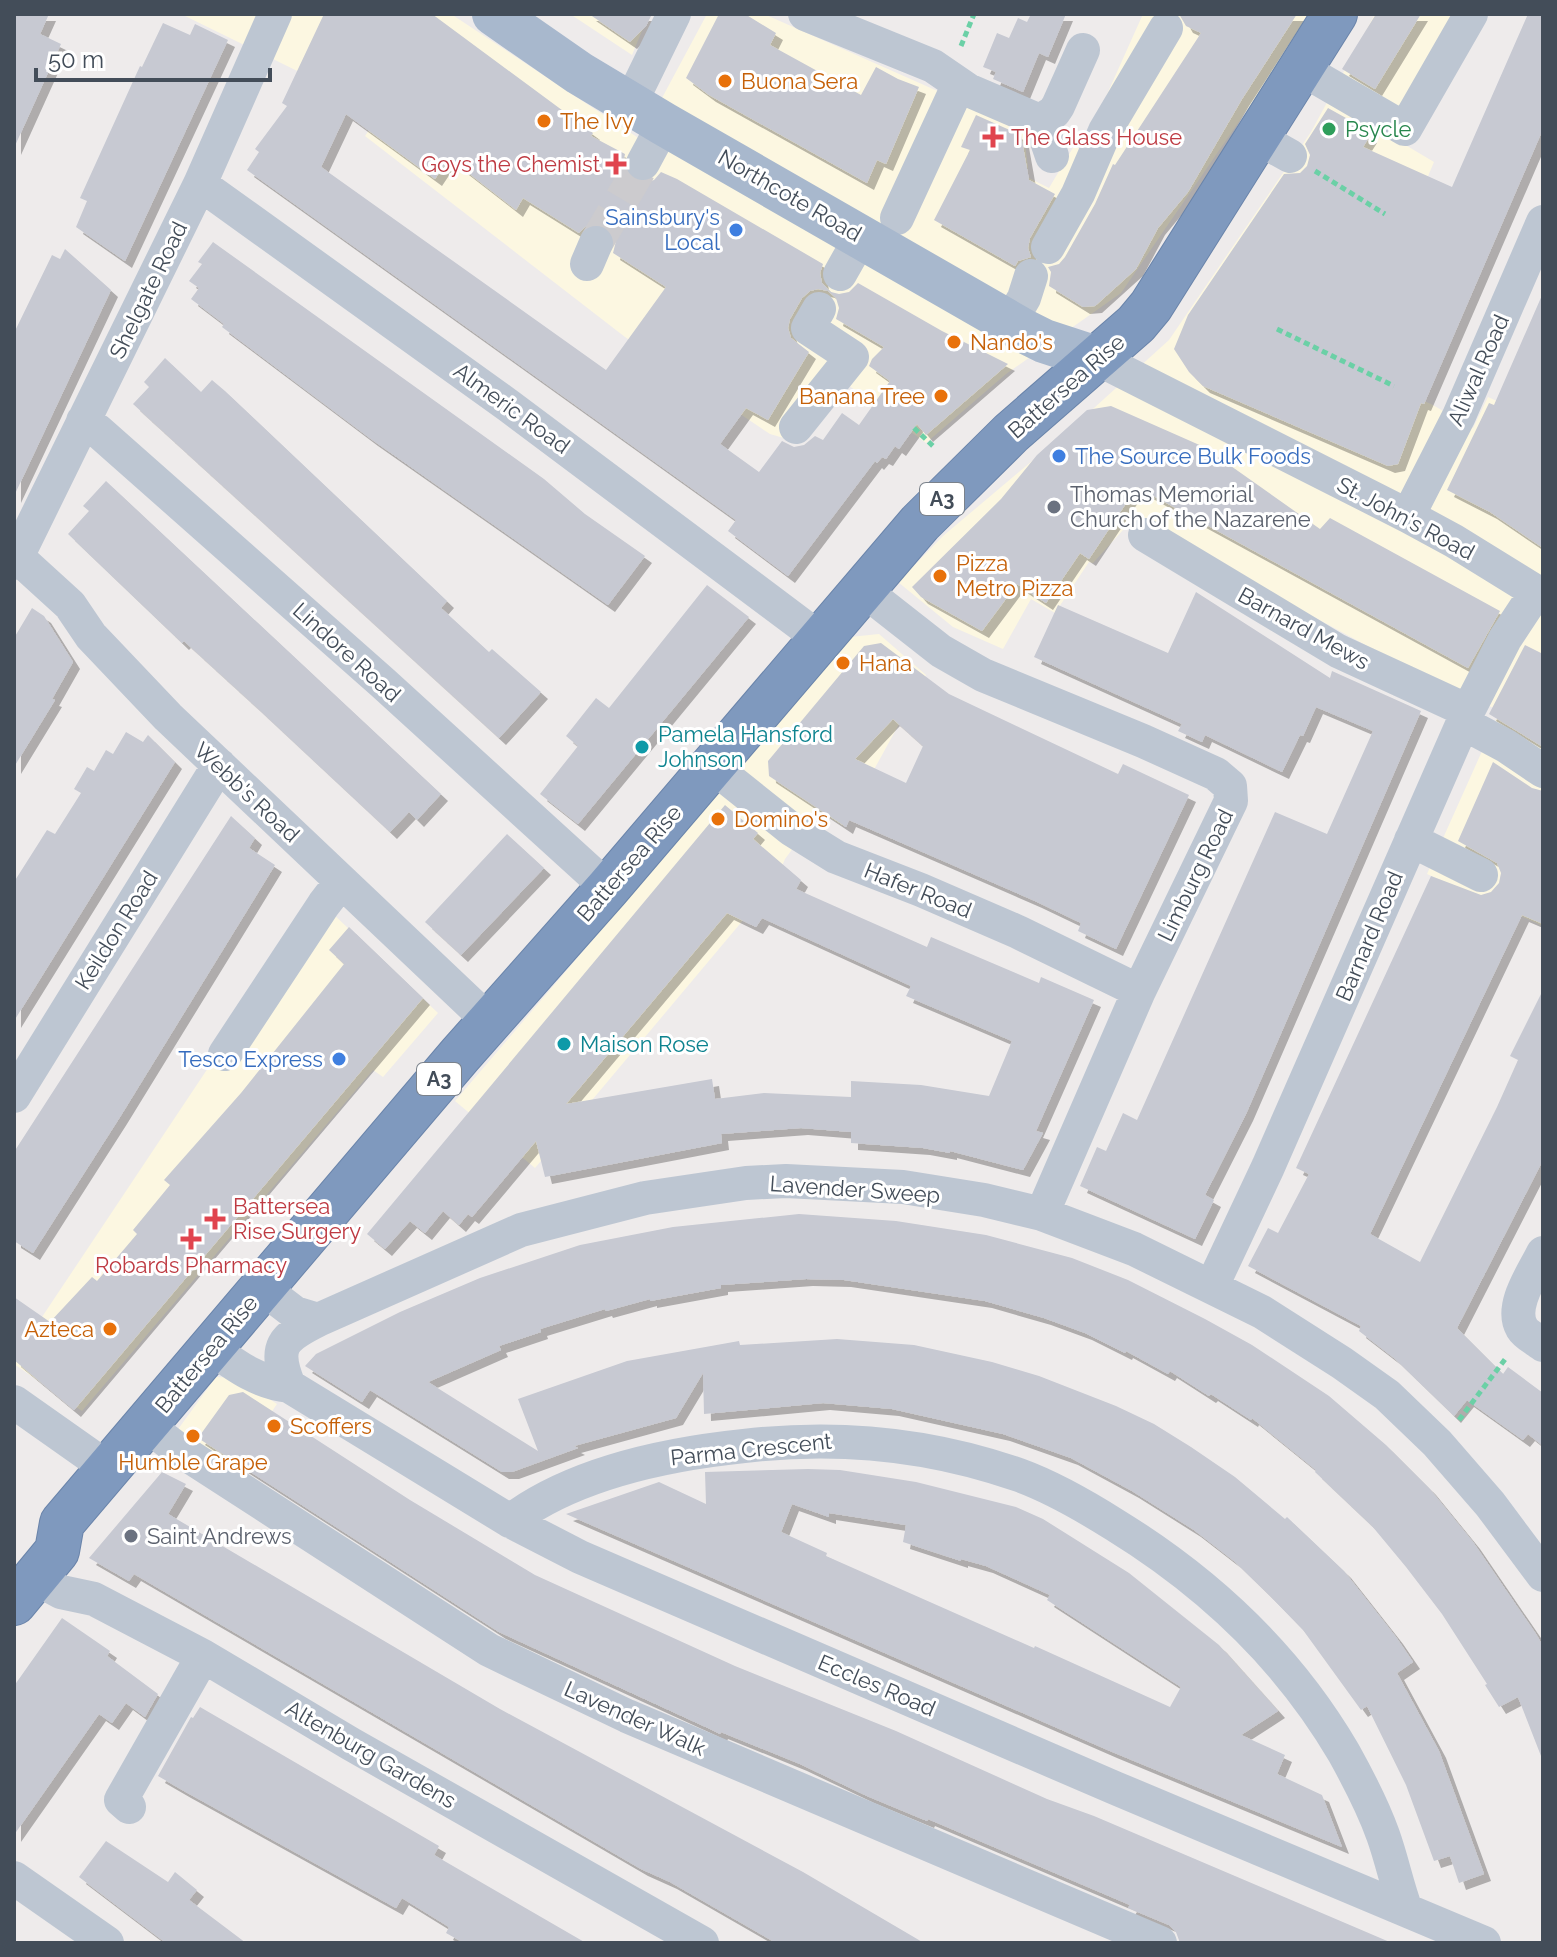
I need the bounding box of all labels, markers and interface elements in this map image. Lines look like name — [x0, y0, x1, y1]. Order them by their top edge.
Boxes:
scale bar — [36, 32, 270, 82]
text: 50 m — [48, 45, 104, 74]
place label: Buona Sera — [741, 68, 858, 94]
marker: Buona Sera — [716, 72, 734, 90]
place label: The Ivy — [560, 108, 634, 134]
marker: The Ivy — [535, 112, 553, 130]
place label: Psycle — [1345, 116, 1412, 142]
marker: Psycle — [1320, 120, 1338, 138]
place label: The Glass House — [1011, 124, 1182, 150]
marker: The Glass House — [982, 126, 1004, 148]
street label: Northcote Road — [714, 143, 866, 247]
place label: Goys the Chemist — [421, 151, 601, 177]
marker: Goys the Chemist — [607, 155, 625, 173]
place label: Sainsbury's Local — [605, 204, 720, 255]
street label: Shelgate Road — [104, 217, 192, 363]
marker: Sainsbury's Local — [727, 221, 745, 239]
street label: Aliwal Road — [1442, 310, 1514, 430]
street label: Battersea Rise — [1003, 328, 1129, 444]
place label: Nando's — [970, 329, 1053, 355]
marker: Nando's — [945, 333, 963, 351]
street label: Almeric Road — [449, 357, 575, 459]
place label: Banana Tree — [799, 383, 925, 409]
marker: Banana Tree — [932, 387, 950, 405]
place label: The Source Bulk Foods — [1075, 443, 1311, 469]
marker: The Source Bulk Foods — [1050, 447, 1068, 465]
street label: St. John's Road — [1333, 471, 1479, 565]
place label: Thomas Memorial Church of the Nazarene — [1070, 481, 1311, 532]
road number: A3 — [920, 483, 964, 515]
marker: Thomas Memorial Church of the Nazarene — [1045, 498, 1063, 516]
place label: Pizza Metro Pizza — [956, 550, 1073, 601]
marker: Pizza Metro Pizza — [931, 567, 949, 585]
street label: Barnard Mews — [1234, 581, 1374, 675]
street label: Lindore Road — [288, 597, 406, 707]
place label: Hana — [859, 650, 912, 676]
marker: Hana — [834, 654, 852, 672]
place label: Pamela Hansford Johnson — [658, 721, 833, 772]
street label: Webb's Road — [189, 737, 305, 847]
marker: Pamela Hansford Johnson — [633, 738, 651, 756]
street label: Battersea Rise — [571, 800, 687, 926]
street label: Limburg Road — [1152, 805, 1238, 945]
place label: Domino's — [734, 806, 828, 832]
marker: Domino's — [709, 810, 727, 828]
street label: Hafer Road — [861, 857, 975, 923]
street label: Keildon Road — [69, 866, 163, 994]
street label: Barnard Road — [1330, 867, 1408, 1005]
place label: Maison Rose — [580, 1031, 709, 1057]
marker: Maison Rose — [555, 1035, 573, 1053]
place label: Tesco Express — [178, 1046, 323, 1072]
marker: Tesco Express — [330, 1050, 348, 1068]
road number: A3 — [417, 1063, 461, 1095]
street label: Lavender Sweep — [769, 1170, 941, 1208]
place label: Battersea Rise Surgery — [233, 1193, 361, 1244]
marker: Battersea Rise Surgery — [204, 1208, 226, 1230]
marker: Robards Pharmacy — [182, 1230, 200, 1248]
place label: Robards Pharmacy — [95, 1252, 287, 1278]
street label: Battersea Rise — [149, 1290, 263, 1418]
place label: Azteca — [24, 1316, 94, 1342]
marker: Azteca — [101, 1320, 119, 1338]
place label: Scoffers — [290, 1413, 372, 1439]
marker: Scoffers — [265, 1417, 283, 1435]
marker: Humble Grape — [184, 1427, 202, 1445]
street label: Parma Crescent — [669, 1428, 834, 1470]
place label: Humble Grape — [118, 1449, 268, 1475]
place label: Saint Andrews — [147, 1523, 292, 1549]
marker: Saint Andrews — [122, 1527, 140, 1545]
street label: Eccles Road — [814, 1649, 940, 1721]
street label: Lavender Walk — [560, 1675, 710, 1761]
street label: Altenburg Gardens — [281, 1695, 461, 1813]

